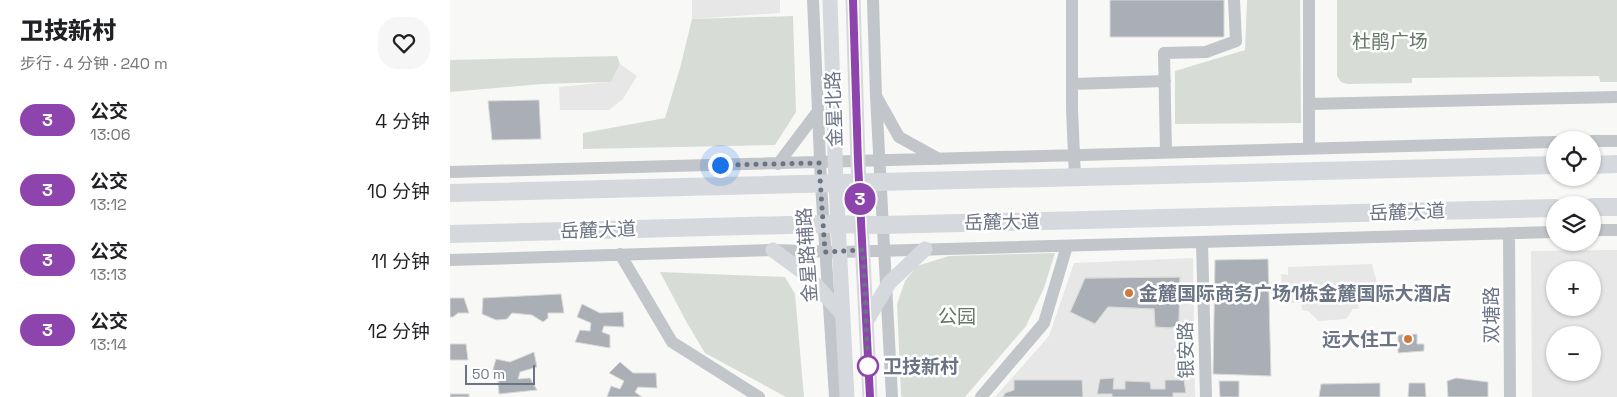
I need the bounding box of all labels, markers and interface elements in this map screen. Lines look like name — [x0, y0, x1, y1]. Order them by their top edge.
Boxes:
text: 卫技新村 — [20, 15, 116, 46]
button: heart — [378, 17, 430, 69]
park label: 杜鹃广场 — [1352, 29, 1428, 54]
text: 步行 · 4 分钟 · 240 m — [20, 53, 168, 74]
street label: 金星北路 — [820, 71, 848, 147]
text: 公交 — [90, 99, 128, 124]
text: 3 — [42, 108, 53, 131]
text: 4 分钟 — [375, 109, 430, 134]
text: 13:06 — [90, 124, 130, 145]
map controls — [1546, 131, 1601, 381]
button: locate — [1546, 131, 1601, 186]
your location — [708, 153, 733, 178]
text: 公交 — [90, 169, 128, 194]
text: 3 — [42, 178, 53, 201]
text: 10 分钟 — [367, 179, 430, 204]
line badge: 3 — [844, 183, 876, 215]
text: 3 — [855, 187, 865, 210]
text: 13:12 — [90, 194, 127, 215]
button: layers — [1546, 196, 1601, 251]
street label: 岳麓大道 — [1369, 198, 1445, 226]
street label: 金星路辅路 — [791, 207, 823, 303]
street label: 岳麓大道 — [964, 209, 1040, 235]
street label: 岳麓大道 — [560, 216, 636, 244]
text: 公交 — [90, 239, 128, 264]
text: 3 — [42, 248, 53, 271]
text: 11 分钟 — [371, 249, 430, 274]
button: + — [1546, 261, 1601, 316]
text: 13:13 — [90, 264, 127, 285]
place label: 金麓国际商务广场1栋金麓国际大酒店 — [1139, 281, 1452, 306]
street label: 双塘路 — [1479, 286, 1504, 344]
marker: 金麓国际商务广场1栋金麓国际大酒店 — [1123, 287, 1135, 299]
park label: 公园 — [938, 304, 976, 329]
text: 公交 — [90, 309, 128, 334]
text: 3 — [42, 318, 53, 341]
text: 12 分钟 — [368, 319, 430, 344]
street label: 银安路 — [1173, 321, 1199, 379]
button: − — [1546, 326, 1601, 381]
place label: 远大住工 — [1322, 327, 1398, 352]
marker: 远大住工 — [1402, 333, 1414, 345]
text: 13:14 — [90, 334, 127, 355]
place label: 卫技新村 — [883, 354, 959, 379]
marker: 卫技新村 — [857, 355, 879, 377]
scale bar — [465, 362, 535, 385]
text: 50 m — [472, 365, 505, 383]

